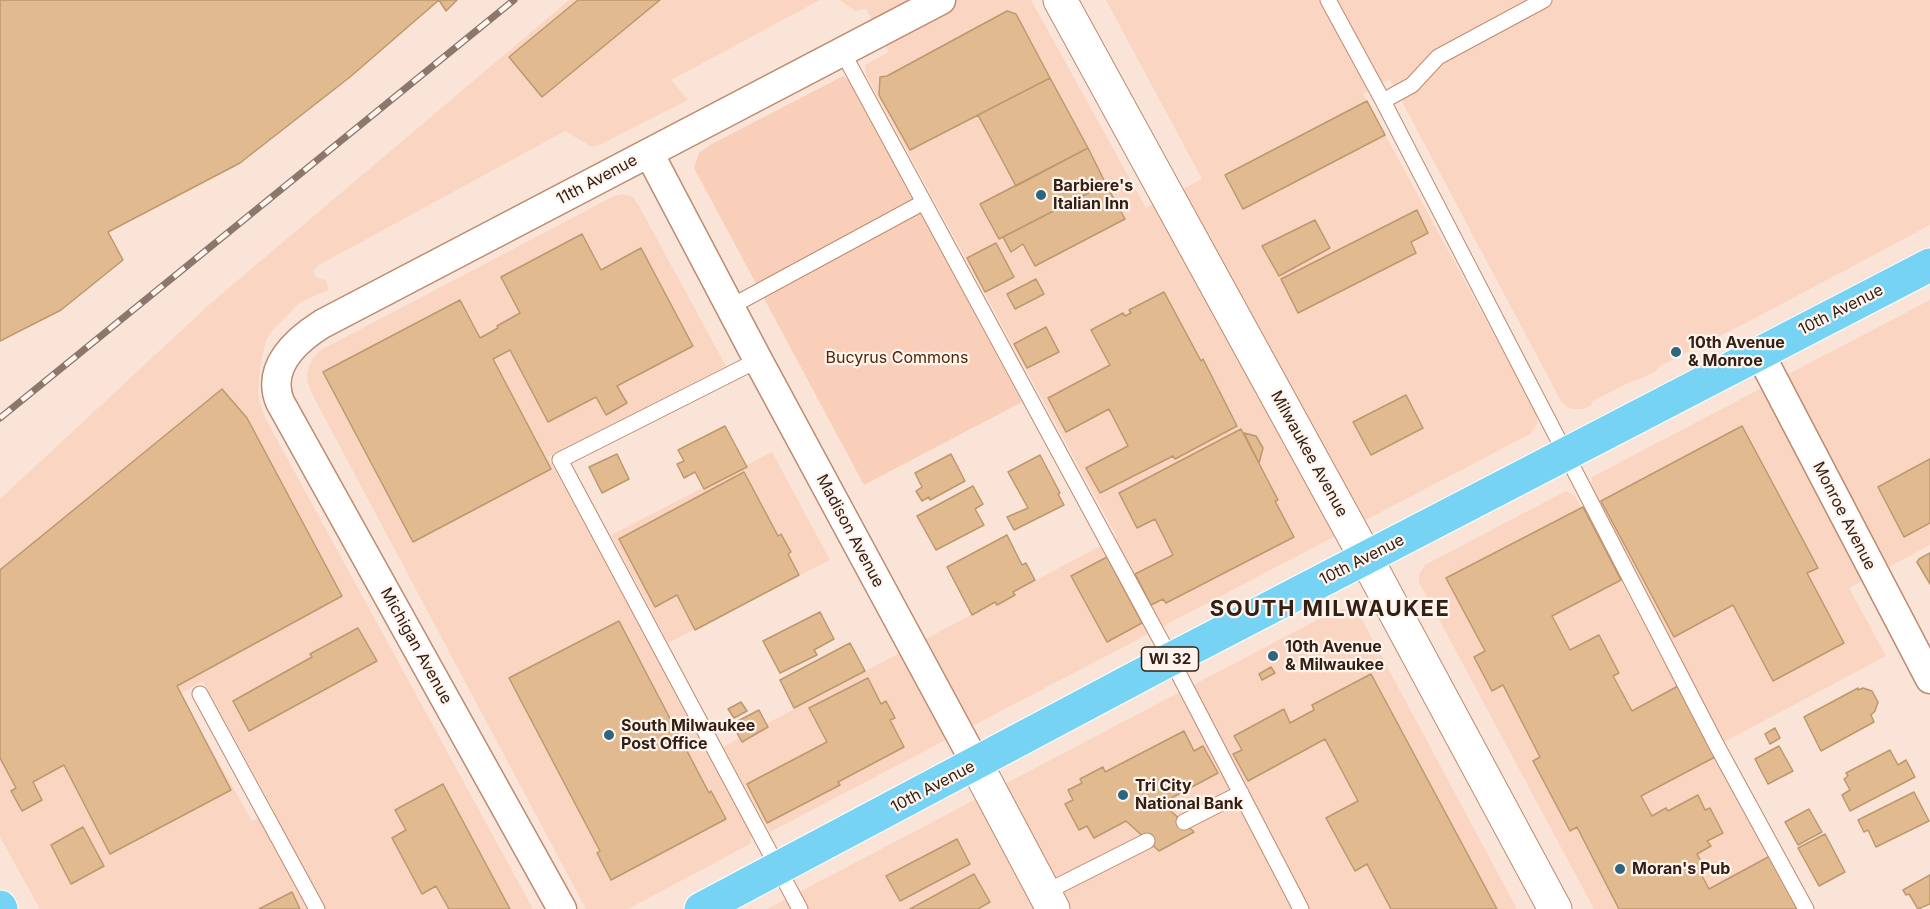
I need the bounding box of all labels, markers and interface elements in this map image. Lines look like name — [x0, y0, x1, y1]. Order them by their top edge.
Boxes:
street label: 11th Avenue — [553, 151, 641, 209]
place label: Barbiere's Italian Inn — [1053, 176, 1133, 214]
marker: Barbiere's Italian Inn — [1034, 188, 1048, 202]
street label: 10th Avenue — [1796, 281, 1886, 339]
place label: 10th Avenue & Monroe — [1688, 333, 1785, 371]
marker: 10th Avenue & Monroe — [1669, 345, 1683, 359]
park label: Bucyrus Commons — [826, 348, 968, 368]
street label: Milwaukee Avenue — [1266, 387, 1352, 521]
street label: Monroe Avenue — [1808, 459, 1880, 573]
street label: Madison Avenue — [812, 471, 888, 591]
street label: 10th Avenue — [1317, 531, 1407, 589]
street label: Michigan Avenue — [376, 585, 456, 707]
district label: SOUTH MILWAUKEE — [1210, 596, 1450, 622]
place label: 10th Avenue & Milwaukee — [1285, 637, 1384, 675]
road number: WI 32 — [1142, 647, 1198, 671]
marker: 10th Avenue & Milwaukee — [1266, 649, 1280, 663]
place label: South Milwaukee Post Office — [621, 716, 755, 754]
marker: South Milwaukee Post Office — [602, 728, 616, 742]
street label: 10th Avenue — [888, 757, 978, 817]
place label: Tri City National Bank — [1135, 776, 1243, 814]
marker: Tri City National Bank — [1116, 788, 1130, 802]
place label: Moran's Pub — [1632, 859, 1730, 879]
marker: Moran's Pub — [1613, 862, 1627, 876]

